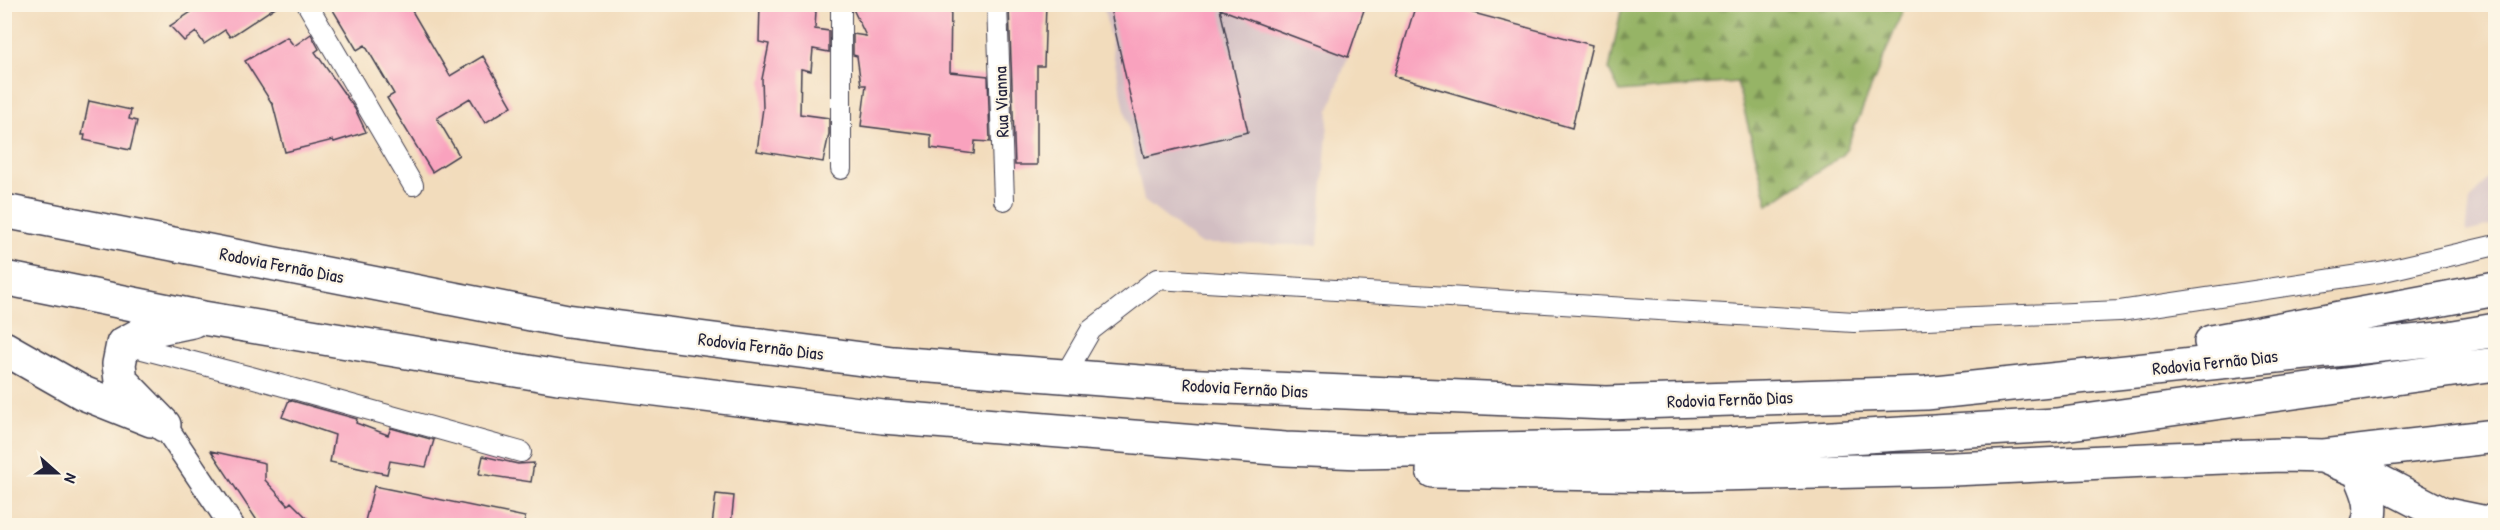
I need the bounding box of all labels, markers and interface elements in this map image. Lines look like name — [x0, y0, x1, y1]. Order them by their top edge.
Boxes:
street label: Rua Vianna — [987, 66, 1015, 138]
street label: Rodovia Fernão Dias — [218, 241, 346, 289]
street label: Rodovia Fernão Dias — [697, 326, 825, 366]
street label: Rodovia Fernão Dias — [2151, 343, 2279, 381]
street label: Rodovia Fernão Dias — [1181, 372, 1309, 404]
street label: Rodovia Fernão Dias — [1667, 384, 1794, 414]
north arrow — [27, 443, 87, 503]
text: N — [59, 470, 83, 487]

